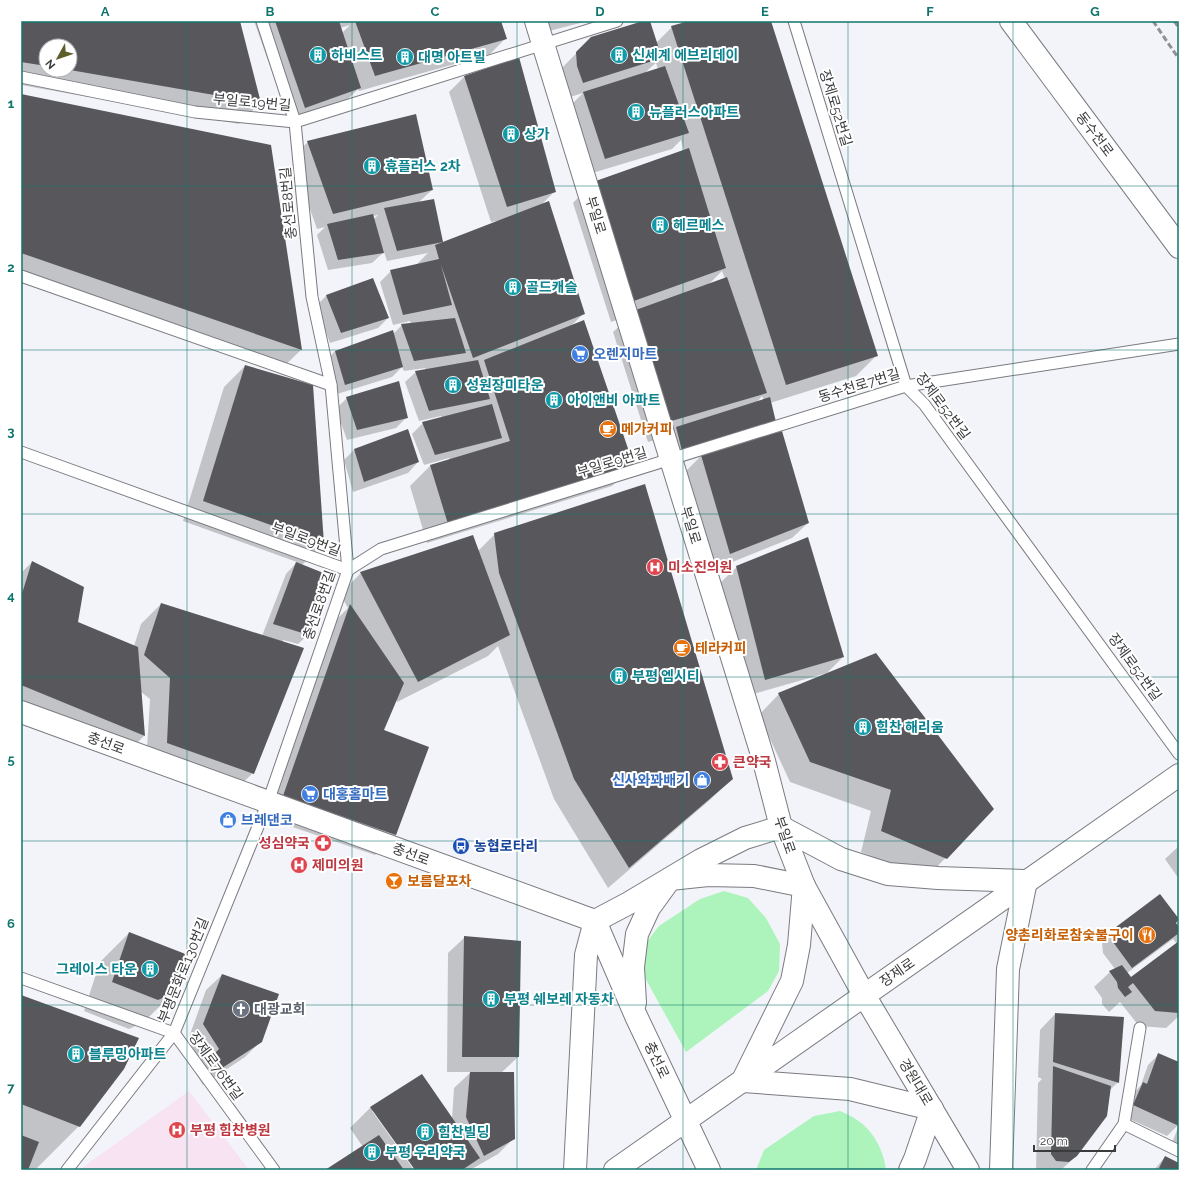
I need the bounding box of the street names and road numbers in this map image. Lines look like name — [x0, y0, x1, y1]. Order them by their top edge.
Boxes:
street label: 장제로52번길 — [817, 68, 855, 148]
street label: 부일로19번길 — [212, 91, 292, 113]
street label: 동수천로 — [1073, 109, 1117, 159]
street label: 충선로8번길 — [277, 166, 299, 240]
street label: 부일로 — [583, 194, 609, 236]
street label: 동수천로7번길 — [816, 365, 902, 405]
street label: 장제로52번길 — [913, 370, 973, 442]
street label: 부일로9번길 — [575, 444, 649, 480]
street label: 부일로 — [678, 504, 704, 546]
street label: 부일로9번길 — [269, 519, 343, 559]
street label: 충선로8번길 — [300, 568, 338, 642]
street label: 장제로52번길 — [1105, 630, 1165, 704]
street label: 충선로 — [85, 729, 127, 757]
street label: 부일로 — [771, 814, 799, 856]
street label: 충선로 — [390, 840, 432, 868]
street label: 부평문화로130번길 — [155, 915, 211, 1025]
street label: 장제로 — [877, 954, 918, 990]
street label: 장제로76번길 — [186, 1029, 246, 1103]
street label: 충선로 — [642, 1039, 672, 1081]
street label: 경원대로 — [896, 1056, 936, 1108]

